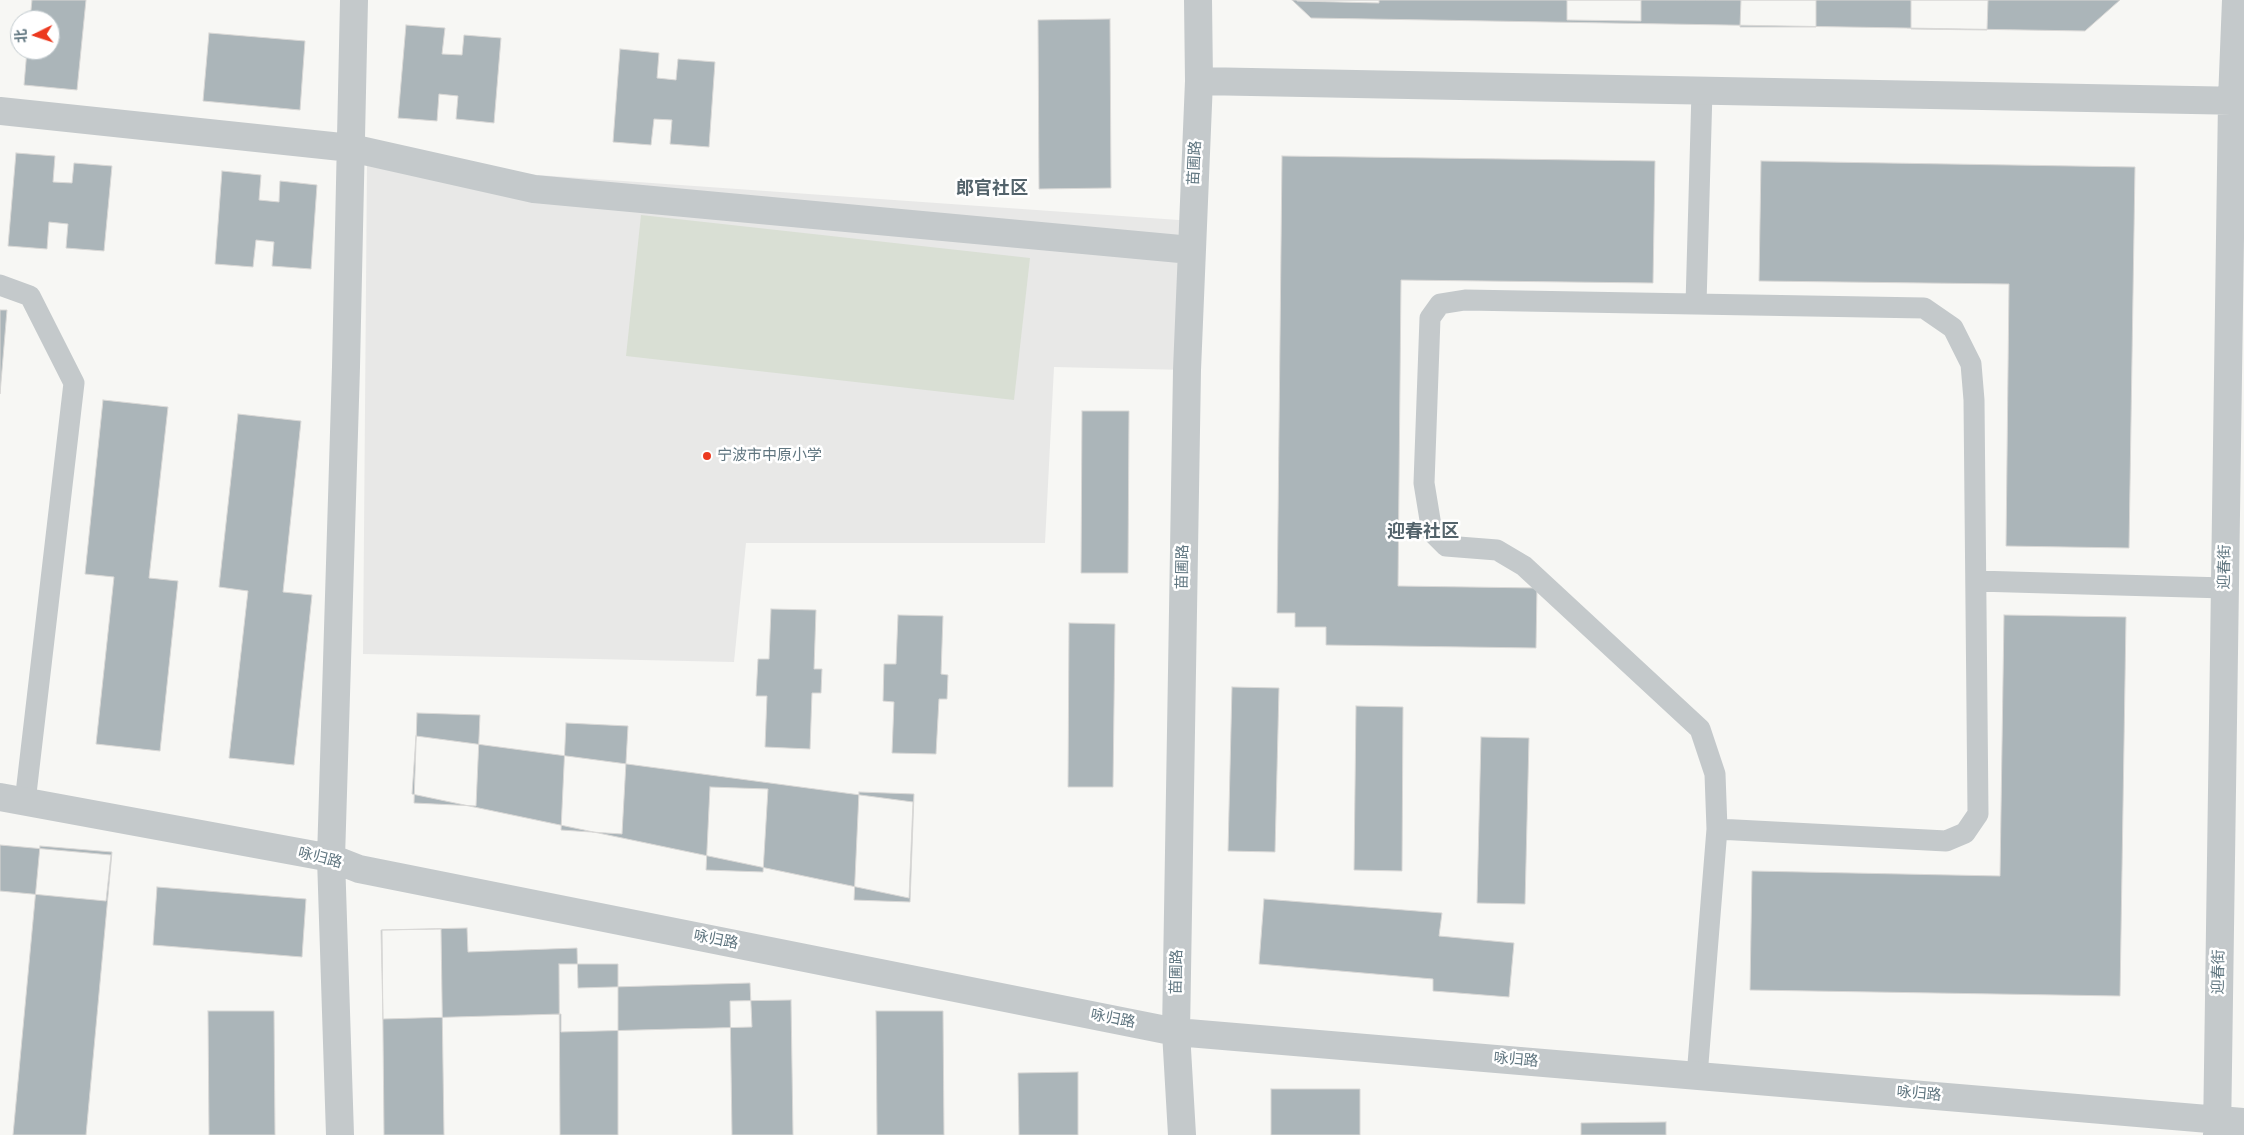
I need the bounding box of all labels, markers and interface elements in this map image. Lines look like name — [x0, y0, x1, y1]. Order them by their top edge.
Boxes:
north arrow — [10, 10, 60, 60]
text: 北 — [11, 28, 31, 44]
street label: 苗圃路 — [1185, 140, 1205, 186]
district label: 郎官社区 — [956, 178, 1028, 200]
place label: 宁波市中原小学 — [717, 447, 822, 465]
marker: 宁波市中原小学 — [701, 450, 713, 462]
district label: 迎春社区 — [1387, 521, 1459, 543]
street label: 苗圃路 — [1174, 544, 1192, 590]
street label: 迎春街 — [2216, 544, 2234, 590]
street label: 咏归路 — [296, 844, 344, 872]
street label: 咏归路 — [692, 927, 740, 953]
street label: 苗圃路 — [1168, 949, 1186, 995]
street label: 迎春街 — [2210, 949, 2228, 995]
street label: 咏归路 — [1089, 1006, 1137, 1032]
street label: 咏归路 — [1493, 1049, 1539, 1071]
street label: 咏归路 — [1896, 1083, 1942, 1105]

